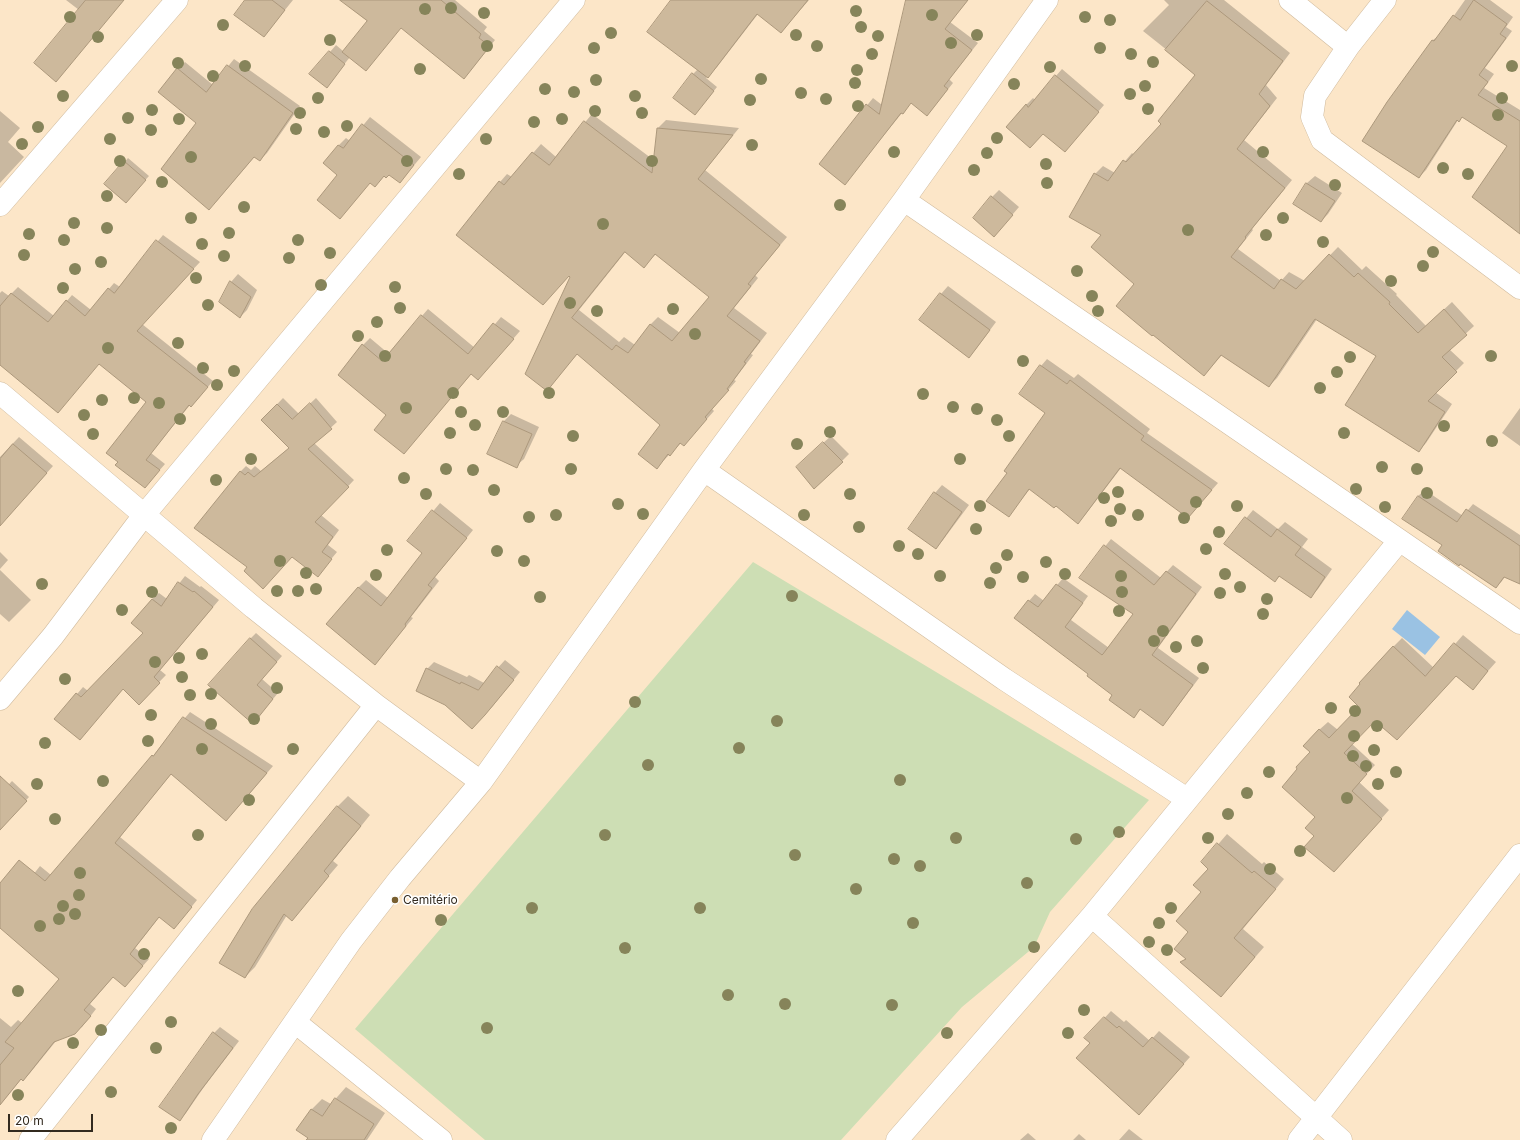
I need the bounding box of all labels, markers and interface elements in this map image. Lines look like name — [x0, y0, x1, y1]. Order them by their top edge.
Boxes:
place label: Cemitério — [403, 893, 458, 907]
marker: Cemitério — [390, 895, 400, 905]
scale bar — [10, 1106, 95, 1132]
text: 20 m — [15, 1113, 44, 1128]

